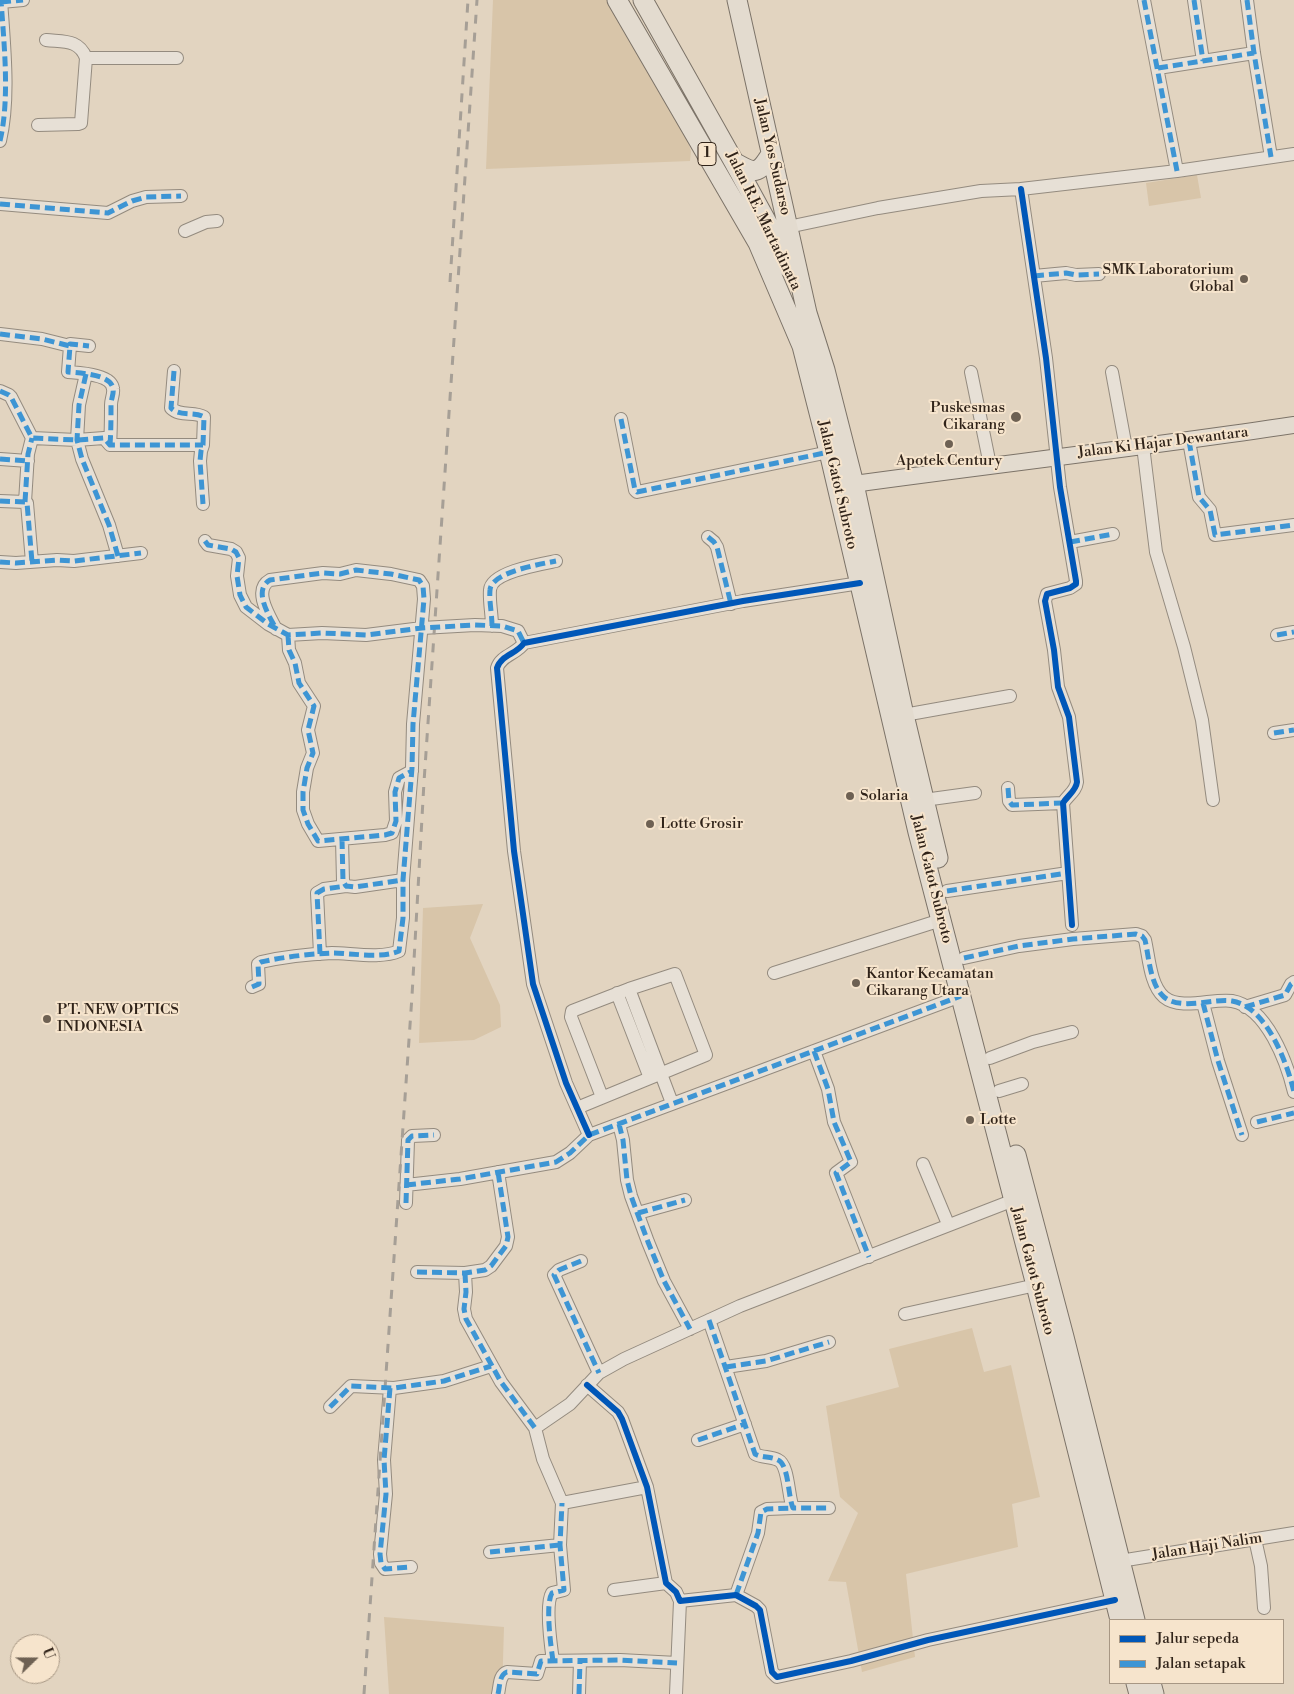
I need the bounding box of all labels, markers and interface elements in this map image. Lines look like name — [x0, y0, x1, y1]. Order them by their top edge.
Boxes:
street label: Jalan Yos Sudarso — [750, 97, 794, 217]
road number: 1 — [698, 142, 716, 166]
street label: Jalan R.E. Martadinata — [721, 148, 805, 294]
place label: SMK Laboratorium Global — [1103, 261, 1234, 296]
marker: SMK Laboratorium Global — [1238, 273, 1250, 285]
place label: Puskesmas Cikarang — [930, 399, 1005, 434]
marker: Puskesmas Cikarang — [1009, 410, 1023, 424]
street label: Jalan Gatot Subroto — [813, 418, 861, 552]
street label: Jalan Ki Hajar Dewantara — [1077, 424, 1249, 462]
marker: Apotek Century — [943, 438, 955, 450]
place label: Apotek Century — [896, 452, 1002, 470]
place label: Solaria — [860, 787, 908, 805]
marker: Solaria — [844, 790, 856, 802]
street label: Jalan Gatot Subroto — [906, 813, 956, 945]
place label: Lotte Grosir — [660, 815, 743, 833]
marker: Lotte Grosir — [644, 818, 656, 830]
place label: Kantor Kecamatan Cikarang Utara — [866, 965, 994, 1000]
marker: Kantor Kecamatan Cikarang Utara — [850, 977, 862, 989]
place label: PT. NEW OPTICS INDONESIA — [57, 1001, 179, 1036]
marker: PT. NEW OPTICS INDONESIA — [41, 1013, 53, 1025]
place label: Lotte — [980, 1111, 1016, 1129]
marker: Lotte — [964, 1114, 976, 1126]
street label: Jalan Gatot Subroto — [1006, 1205, 1058, 1337]
street label: Jalan Haji Nalim — [1151, 1529, 1263, 1565]
legend — [1109, 1619, 1284, 1684]
text: Jalur sepeda — [1156, 1629, 1239, 1648]
north arrow — [10, 1634, 60, 1684]
text: U — [38, 1645, 58, 1662]
text: Jalan setapak — [1156, 1654, 1245, 1673]

